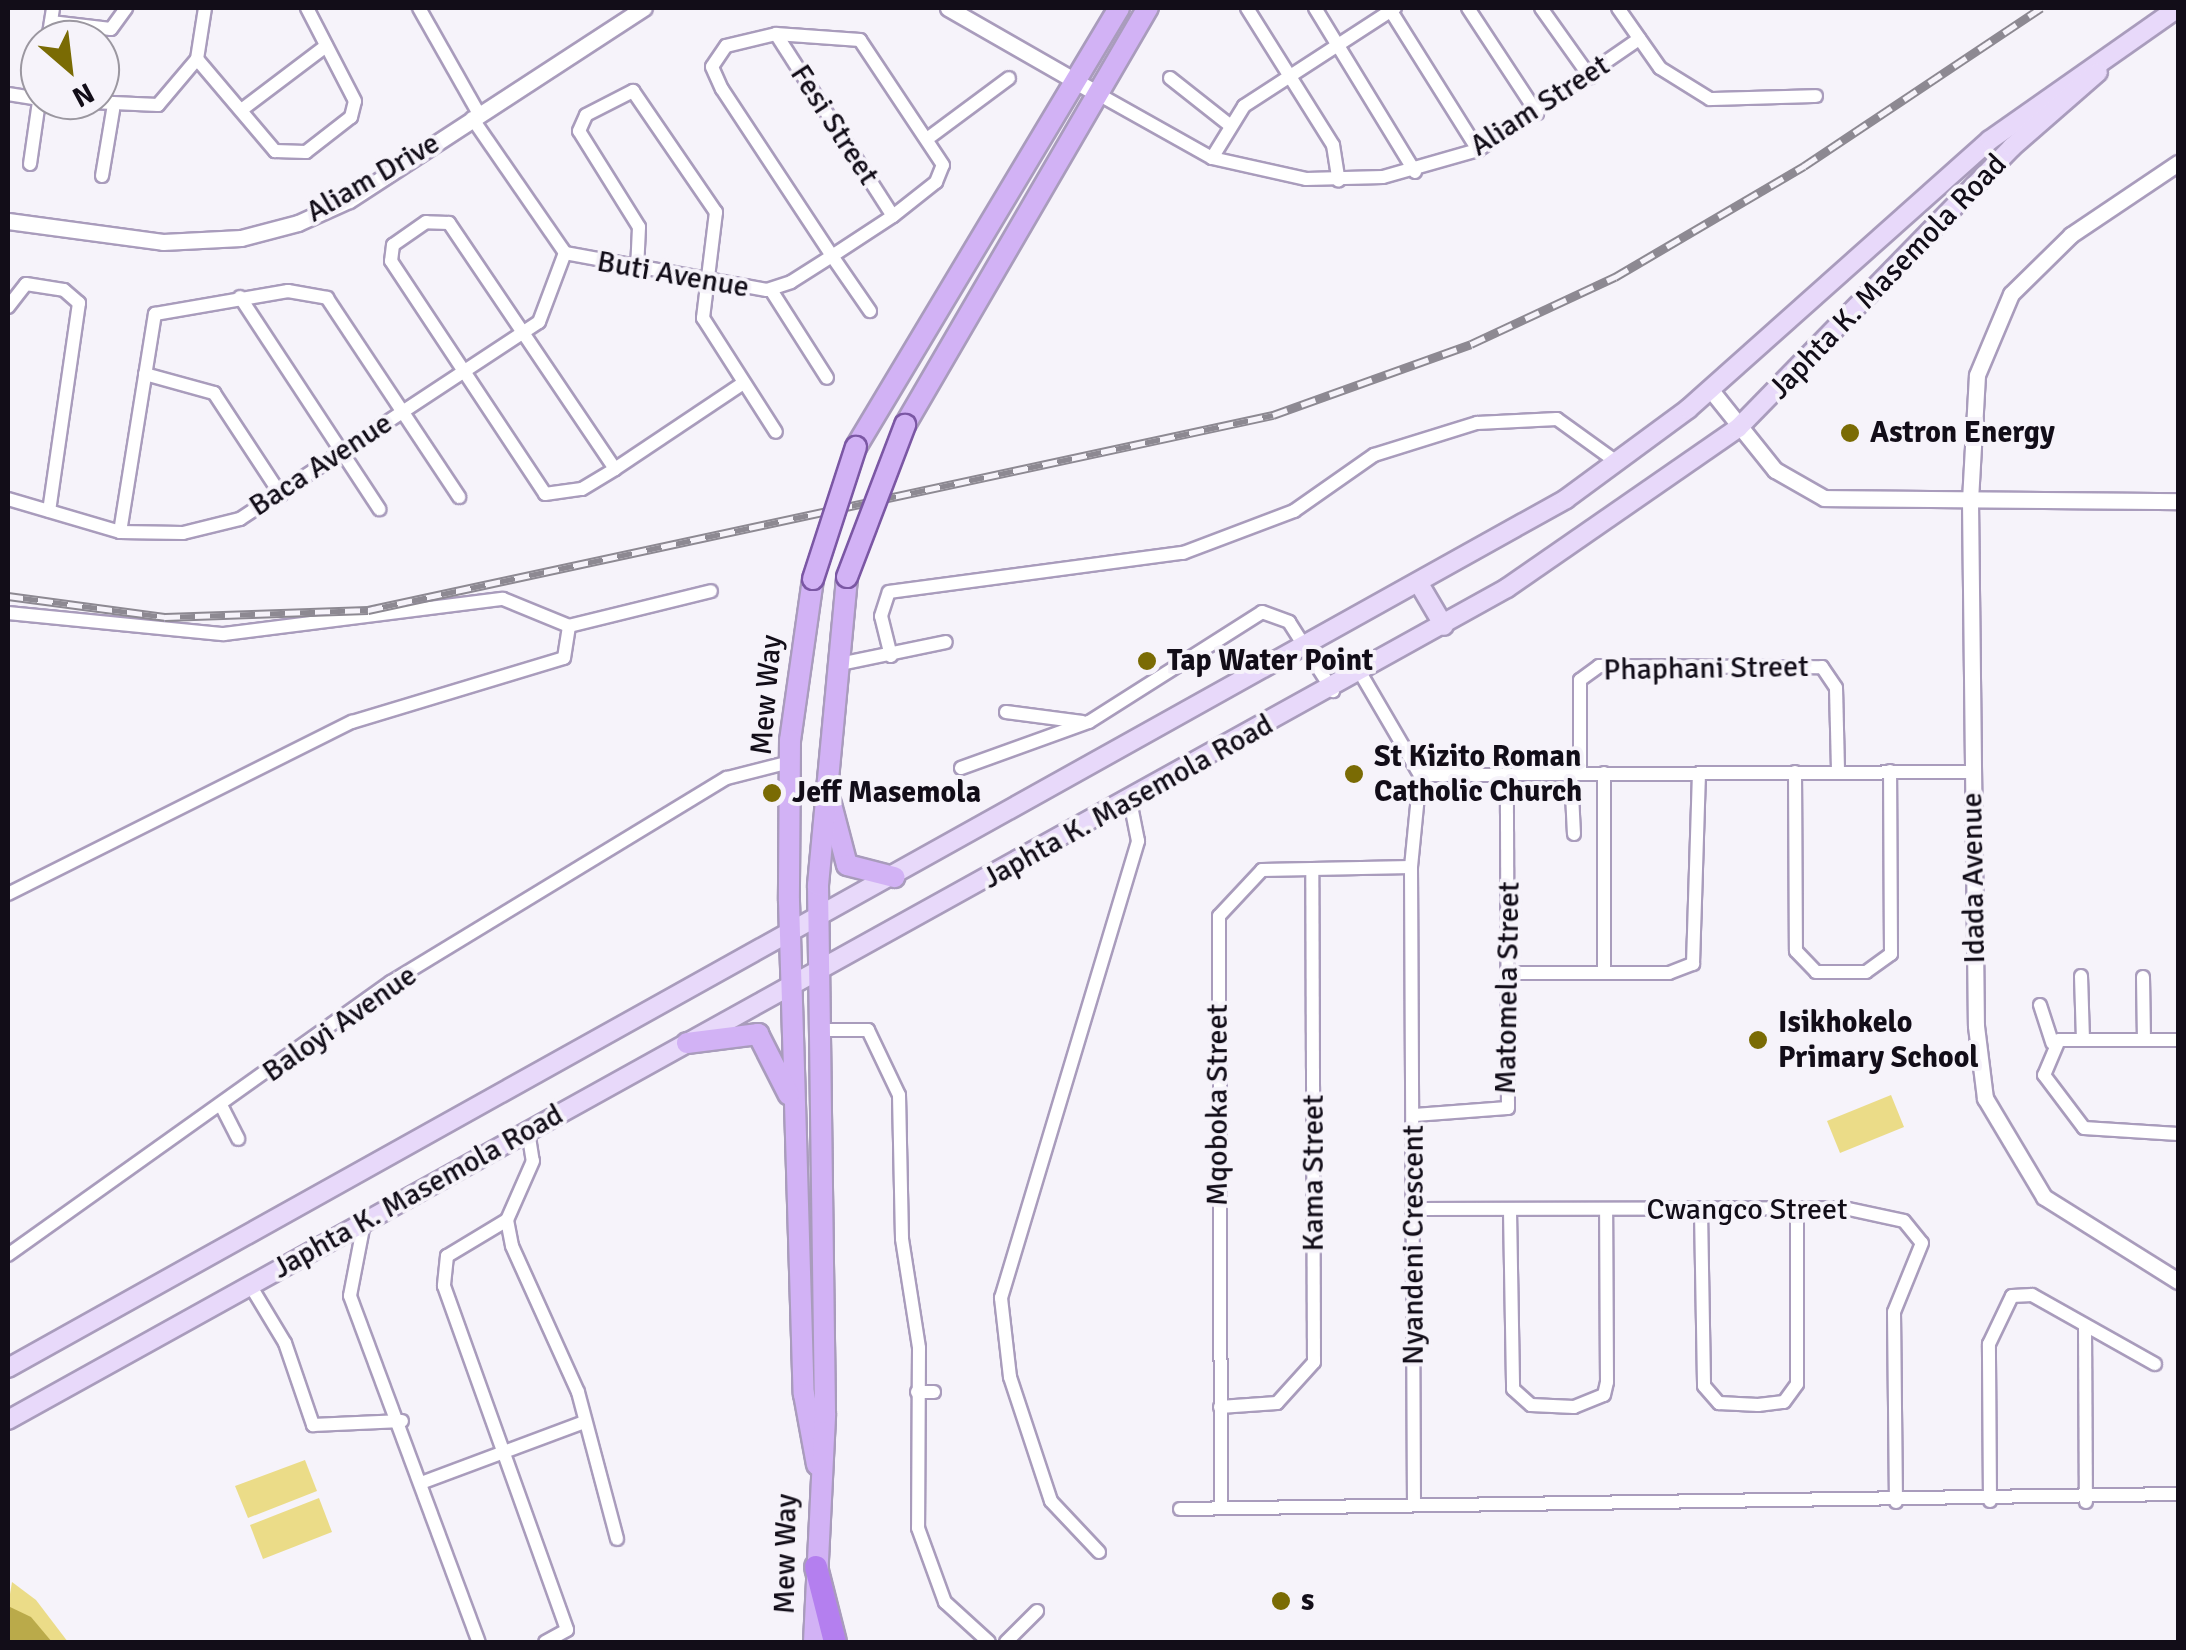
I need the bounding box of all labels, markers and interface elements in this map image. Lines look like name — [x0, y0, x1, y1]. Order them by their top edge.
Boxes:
north arrow — [20, 20, 120, 120]
street label: Aliam Street — [1464, 48, 1616, 164]
street label: Fesi Street — [782, 58, 886, 192]
text: N — [67, 75, 100, 114]
street label: Aliam Drive — [300, 125, 446, 231]
street label: Japhta K. Masemola Road — [1762, 147, 2014, 407]
street label: Buti Avenue — [594, 244, 752, 306]
street label: Baca Avenue — [243, 406, 399, 524]
place label: Astron Energy — [1870, 415, 2055, 451]
marker: Astron Energy — [1839, 422, 1861, 444]
street label: Mew Way — [744, 633, 790, 757]
place label: Tap Water Point — [1167, 643, 1373, 679]
street label: Phaphani Street — [1603, 649, 1809, 689]
marker: Tap Water Point — [1136, 650, 1158, 672]
street label: Japhta K. Masemola Road — [976, 707, 1280, 897]
place label: St Kizito Roman Catholic Church — [1374, 739, 1582, 810]
marker: St Kizito Roman Catholic Church — [1343, 763, 1365, 785]
place label: Jeff Masemola — [792, 775, 981, 811]
marker: Jeff Masemola — [761, 782, 783, 804]
street label: Idada Avenue — [1955, 792, 1993, 964]
street label: Matomela Street — [1488, 881, 1528, 1095]
street label: Baloyi Avenue — [256, 958, 424, 1090]
street label: Mqoboka Street — [1200, 1004, 1236, 1206]
place label: Isikhokelo Primary School — [1778, 1005, 1979, 1076]
marker: Isikhokelo Primary School — [1747, 1029, 1769, 1051]
street label: Kama Street — [1296, 1095, 1332, 1251]
street label: Japhta K. Masemola Road — [266, 1097, 570, 1287]
street label: Nyandeni Crescent — [1396, 1125, 1432, 1365]
street label: Cwangco Street — [1646, 1192, 1848, 1228]
street label: Mew Way — [767, 1493, 805, 1615]
place label: s — [1301, 1583, 1314, 1619]
marker: s — [1270, 1590, 1292, 1612]

